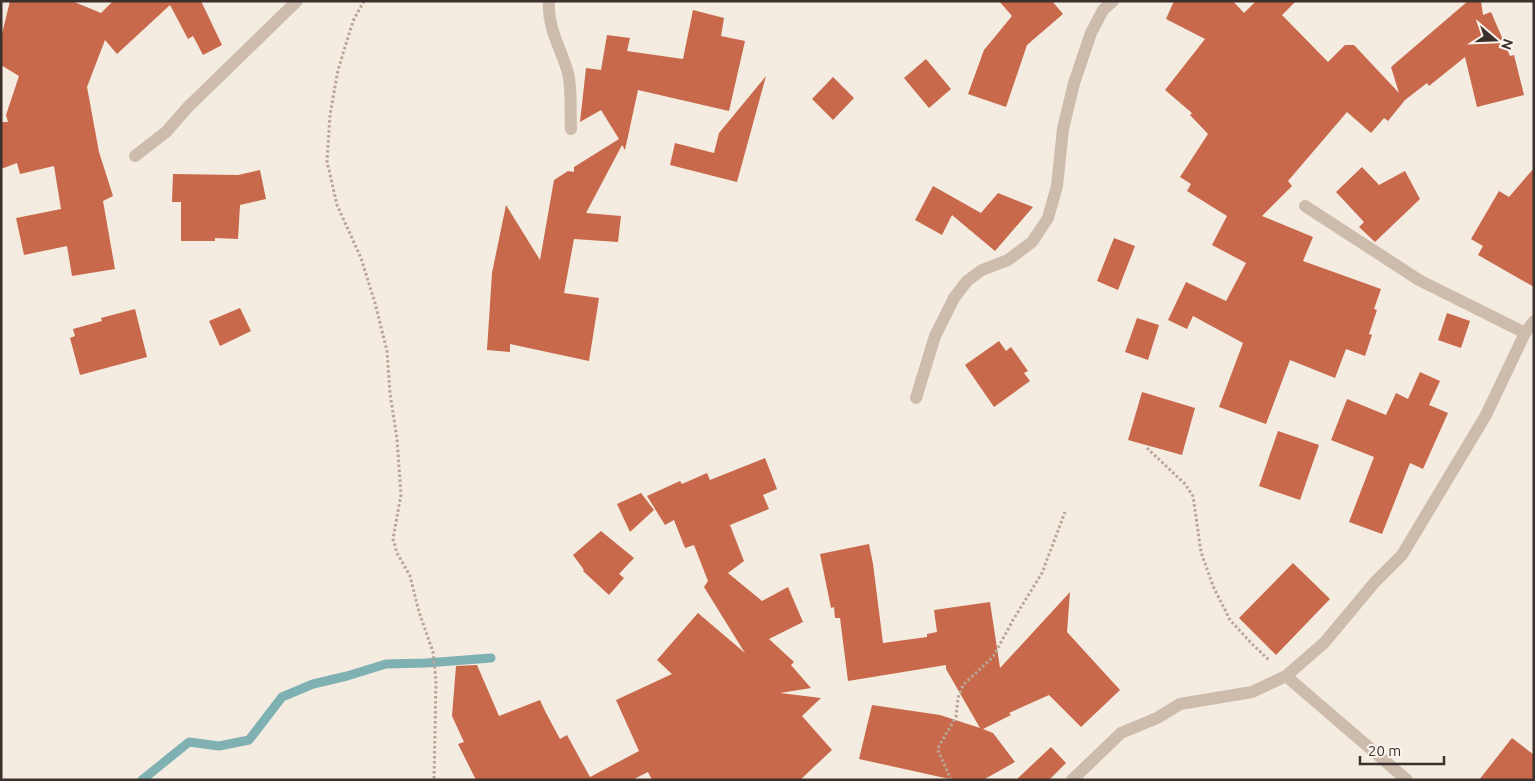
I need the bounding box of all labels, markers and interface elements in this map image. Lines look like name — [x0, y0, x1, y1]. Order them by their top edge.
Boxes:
north arrow — [1470, 15, 1520, 65]
text: N — [1498, 37, 1517, 52]
scale bar — [1360, 734, 1444, 766]
text: 20 m — [1368, 742, 1401, 759]

